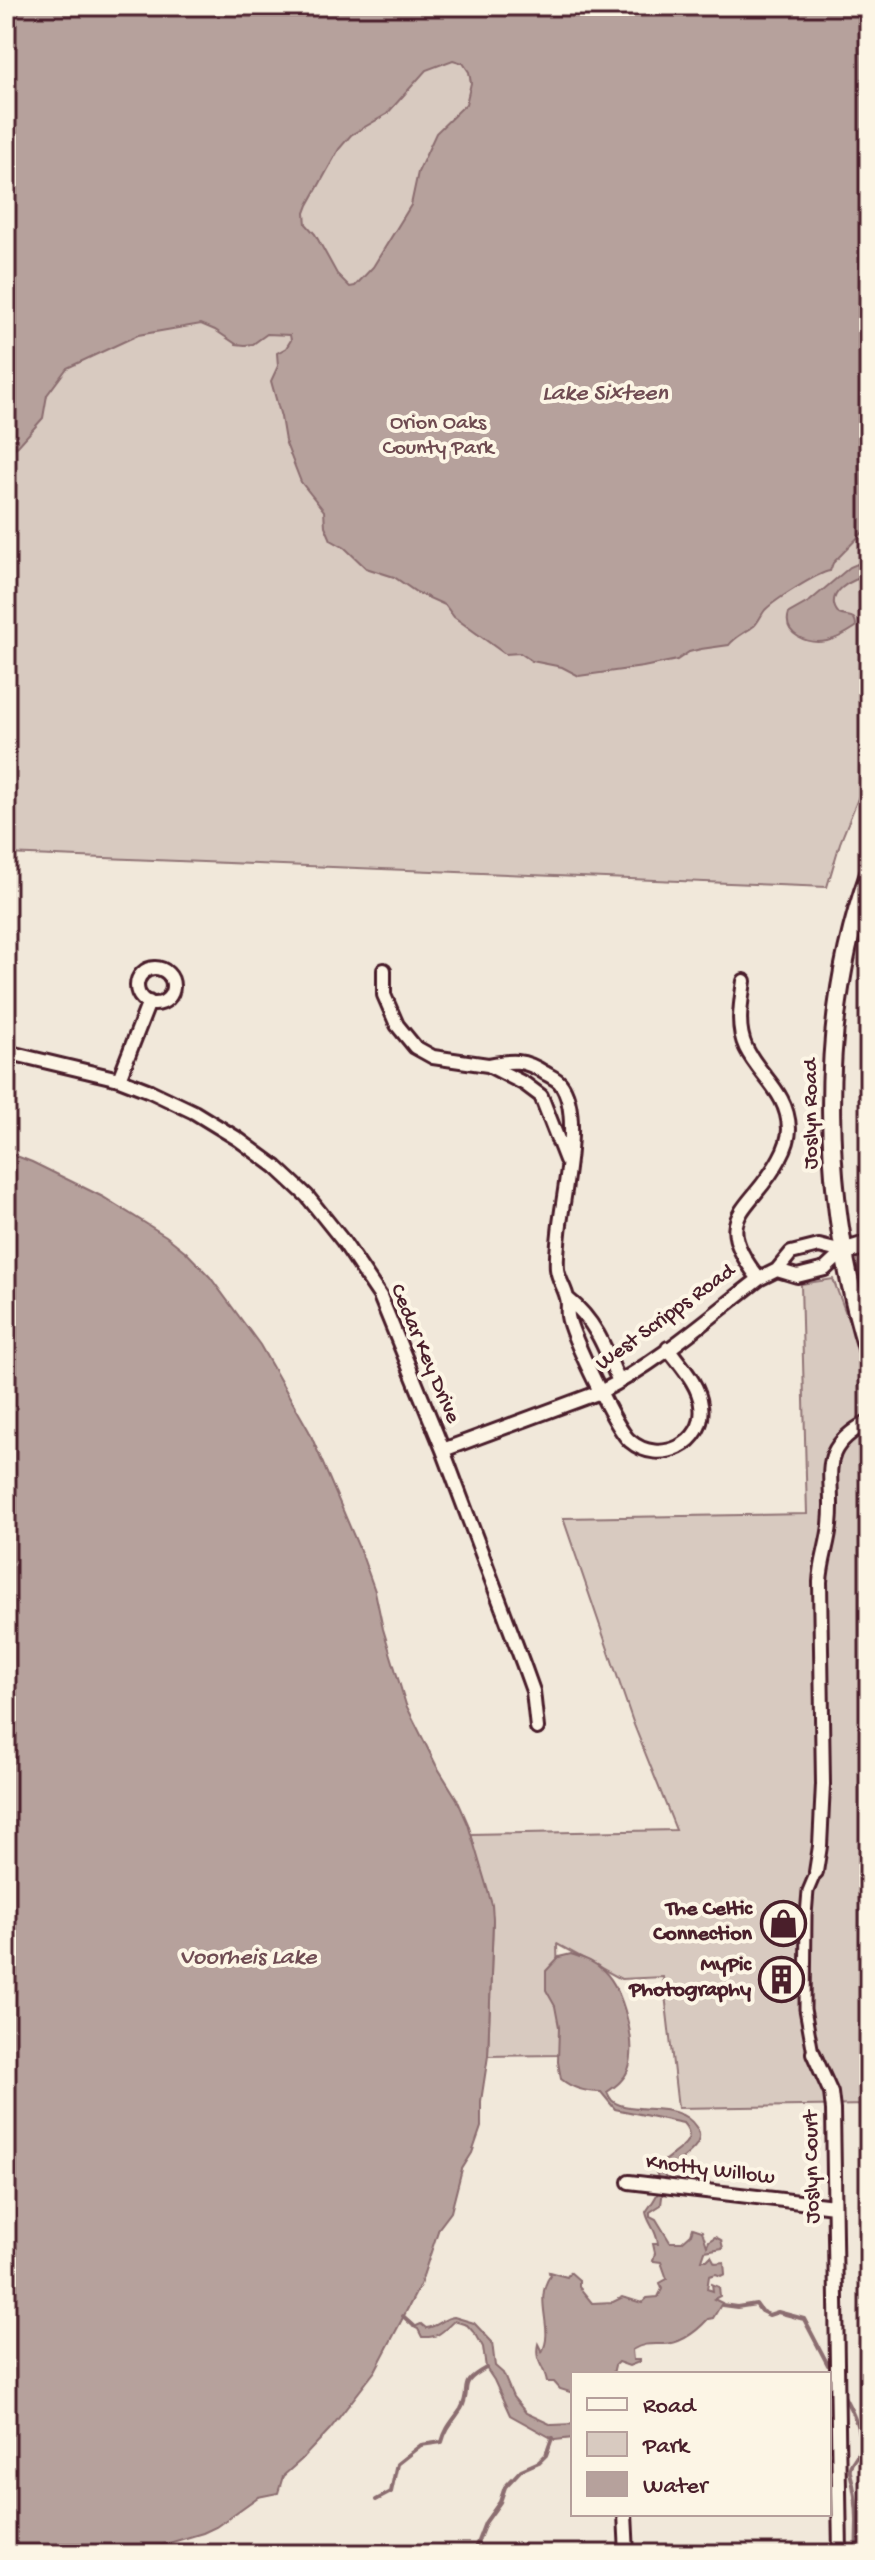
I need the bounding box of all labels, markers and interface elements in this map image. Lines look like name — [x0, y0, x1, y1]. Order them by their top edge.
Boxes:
water label: Lake Sixteen — [542, 380, 669, 409]
park label: Orion Oaks County Park — [382, 411, 496, 462]
street label: Joslyn Road — [799, 1057, 825, 1169]
street label: West Scripps Road — [591, 1258, 742, 1377]
street label: Cedar Key Drive — [383, 1280, 465, 1428]
place label: The Celtic Connection — [652, 1897, 754, 1948]
shop icon: The Celtic Connection — [759, 1899, 807, 1947]
water label: Voorheis Lake — [180, 1944, 318, 1973]
place label: MyPic Photography — [628, 1953, 753, 2004]
building icon: MyPic Photography — [758, 1955, 806, 2003]
street label: Joslyn Court — [799, 2108, 827, 2224]
street label: Knotty Willow — [644, 2150, 776, 2192]
legend — [571, 2372, 831, 2516]
text: Road — [643, 2393, 697, 2422]
text: Park — [642, 2433, 691, 2462]
text: Water — [643, 2473, 710, 2502]

